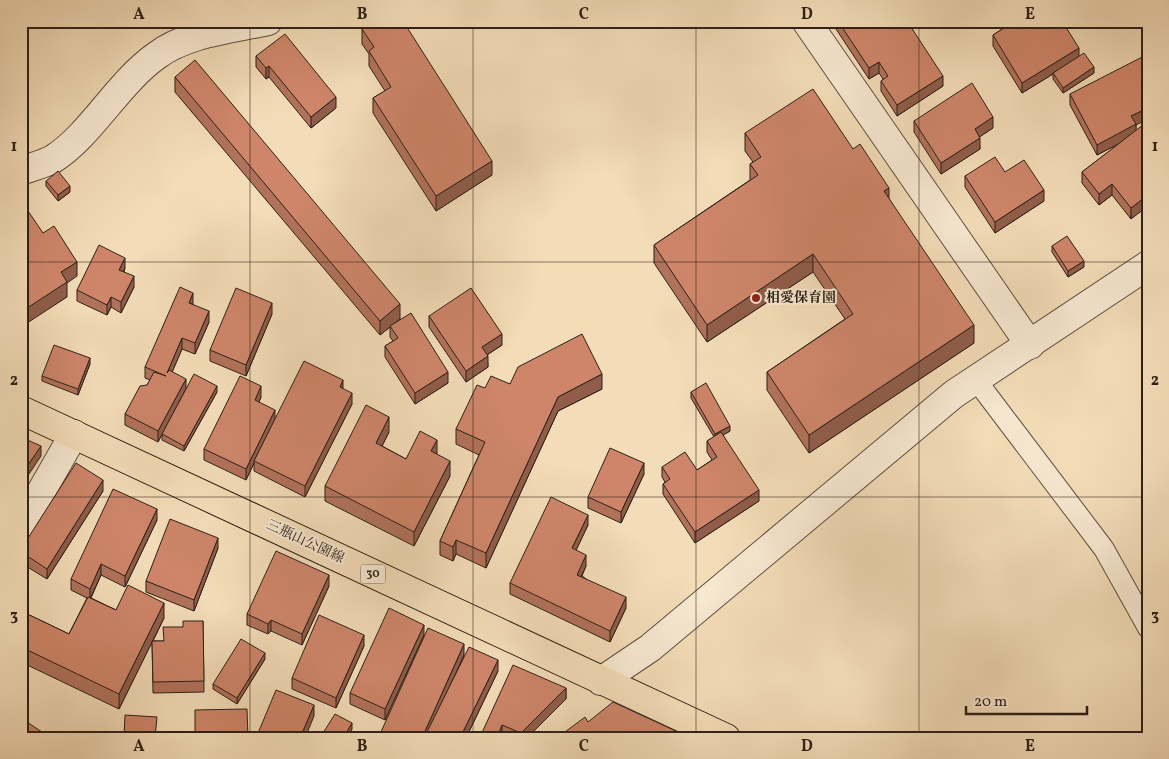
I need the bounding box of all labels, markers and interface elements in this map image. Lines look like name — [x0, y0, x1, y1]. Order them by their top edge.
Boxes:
text: A — [133, 4, 145, 26]
text: B — [357, 4, 368, 26]
text: C — [579, 4, 589, 26]
text: D — [801, 4, 813, 26]
text: E — [1025, 4, 1035, 26]
text: 1 — [11, 136, 17, 158]
text: 1 — [1152, 136, 1158, 158]
place label: 相愛保育園 — [766, 289, 836, 308]
marker: 相愛保育園 — [750, 292, 762, 304]
text: 2 — [10, 370, 18, 392]
text: 2 — [1151, 370, 1159, 392]
street label: 三瓶山公園線 — [263, 516, 347, 568]
road number: 30 — [360, 564, 386, 584]
text: 3 — [10, 605, 18, 627]
text: 3 — [1151, 605, 1159, 627]
scale bar — [966, 684, 1088, 716]
text: 20 m — [974, 692, 1007, 713]
text: A — [133, 736, 145, 758]
text: B — [357, 736, 368, 758]
text: C — [579, 736, 589, 758]
text: D — [801, 736, 813, 758]
text: E — [1025, 736, 1035, 758]

